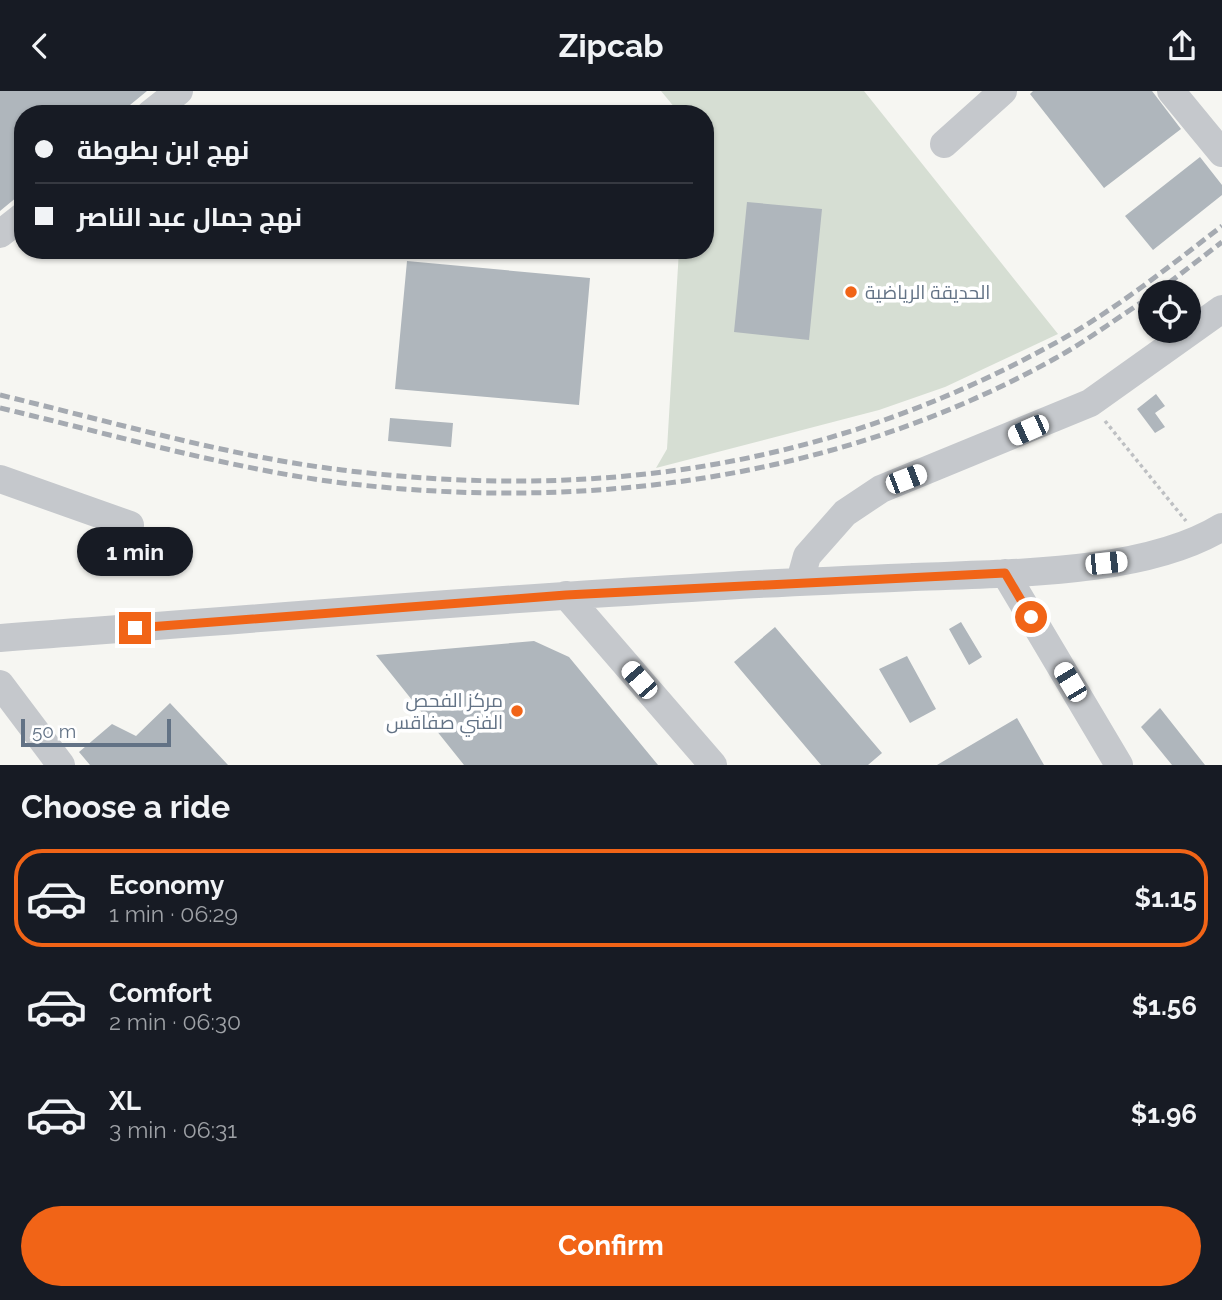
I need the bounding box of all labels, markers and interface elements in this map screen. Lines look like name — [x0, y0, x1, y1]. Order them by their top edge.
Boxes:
icon: back — [21, 27, 59, 65]
text: Zipcab — [558, 27, 664, 64]
icon: share — [1163, 27, 1201, 65]
text: نهج ابن بطوطة — [77, 135, 249, 165]
text: نهج جمال عبد الناصر — [77, 202, 302, 232]
map controls — [1138, 280, 1201, 343]
button: locate — [1138, 280, 1201, 343]
place label: الحديقة الرياضية — [865, 281, 990, 304]
marker: الحديقة الرياضية — [843, 284, 859, 300]
car — [1005, 412, 1052, 448]
car — [883, 462, 930, 496]
callout: 1 min — [77, 526, 193, 575]
text: 1 min — [106, 538, 164, 565]
car — [1085, 550, 1128, 576]
route start — [1015, 601, 1047, 633]
route end — [119, 612, 151, 644]
car — [618, 657, 661, 703]
car — [1051, 659, 1090, 705]
place label: مركز الفحص الفني صفاقس — [386, 689, 503, 737]
marker: مركز الفحص الفني صفاقس — [509, 703, 525, 719]
scale bar — [21, 715, 172, 747]
text: 50 m — [32, 720, 76, 742]
text: Choose a ride — [21, 788, 230, 825]
icon: car — [25, 867, 88, 930]
text: Economy — [109, 870, 224, 900]
text: $1.15 — [1135, 883, 1197, 913]
text: 1 min · 06:29 — [109, 900, 238, 927]
icon: car — [25, 975, 88, 1038]
text: Comfort — [109, 978, 212, 1008]
text: $1.56 — [1132, 991, 1197, 1021]
text: 2 min · 06:30 — [109, 1008, 241, 1035]
icon: car — [25, 1083, 88, 1146]
text: XL — [109, 1086, 141, 1116]
text: $1.96 — [1131, 1099, 1197, 1129]
text: 3 min · 06:31 — [109, 1116, 237, 1143]
button: Confirm — [21, 1206, 1201, 1286]

